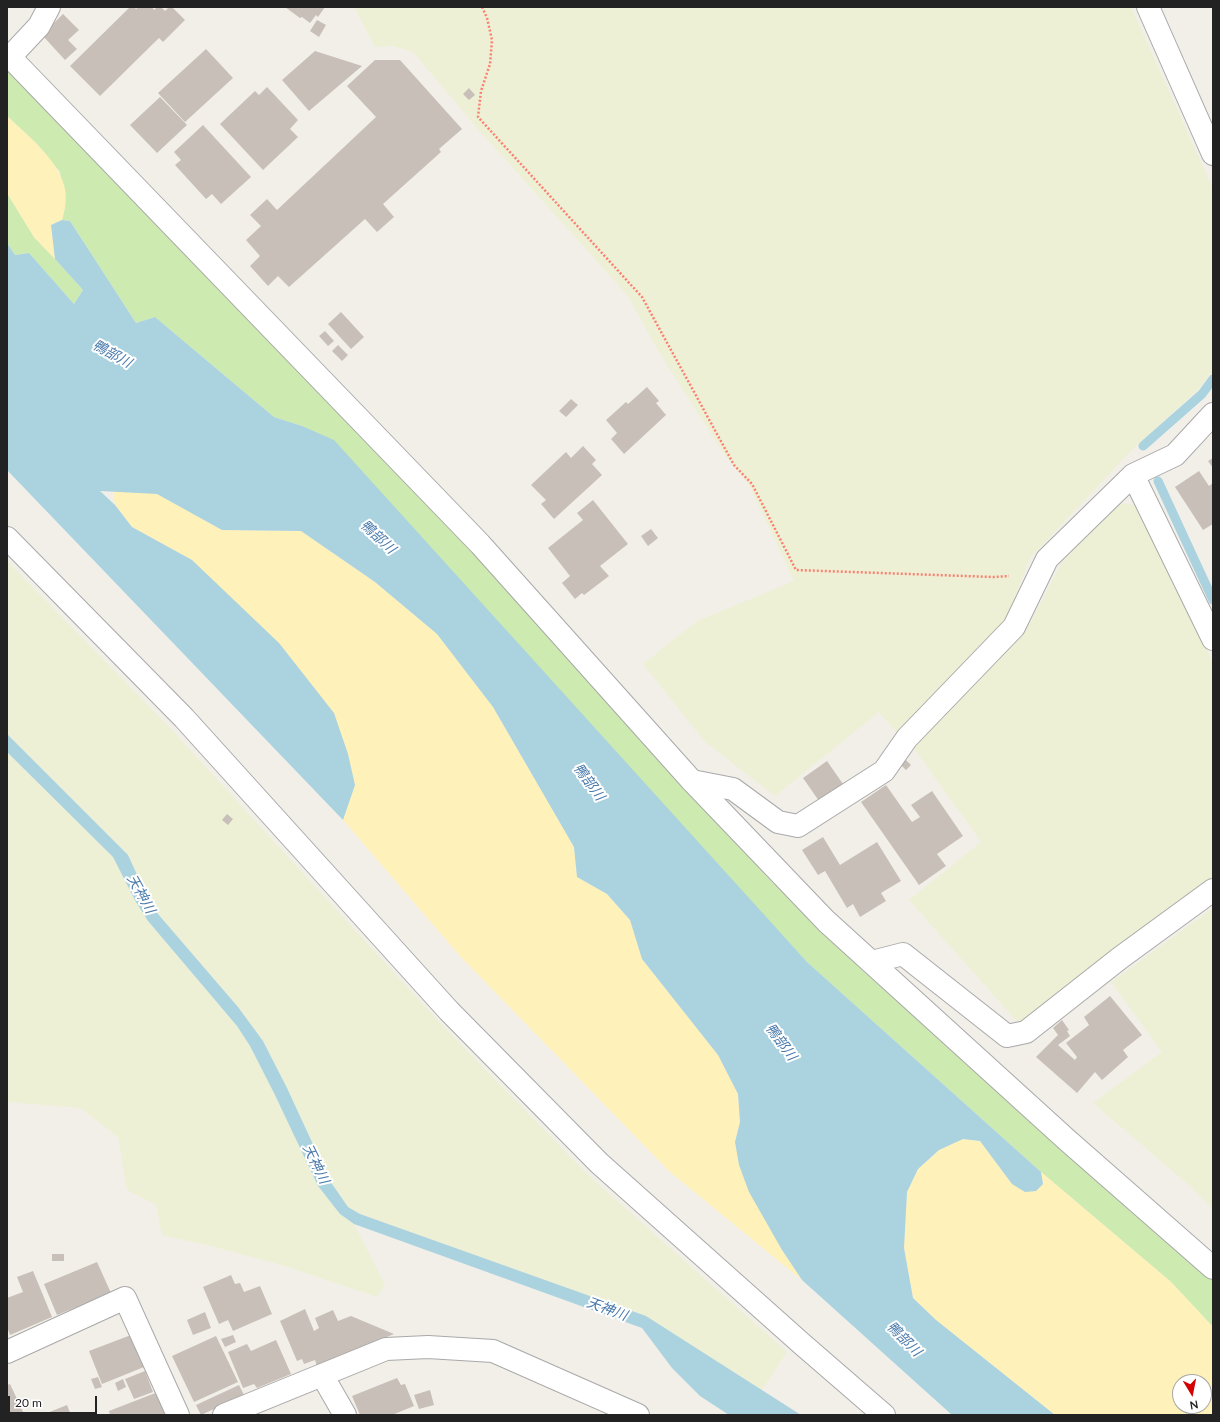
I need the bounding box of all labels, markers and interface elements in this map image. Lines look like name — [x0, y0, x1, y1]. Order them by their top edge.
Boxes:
water label: 鴨部川 — [90, 336, 134, 372]
water label: 鴨部川 — [357, 517, 399, 557]
water label: 鴨部川 — [570, 760, 608, 804]
water label: 天神川 — [123, 872, 159, 916]
water label: 鴨部川 — [762, 1020, 800, 1064]
water label: 天神川 — [299, 1141, 333, 1187]
water label: 天神川 — [584, 1294, 630, 1324]
water label: 鴨部川 — [883, 1318, 925, 1360]
north arrow — [1172, 1374, 1212, 1414]
scale bar — [10, 1388, 99, 1414]
text: 20 m — [15, 1395, 42, 1410]
text: N — [1189, 1398, 1199, 1412]

